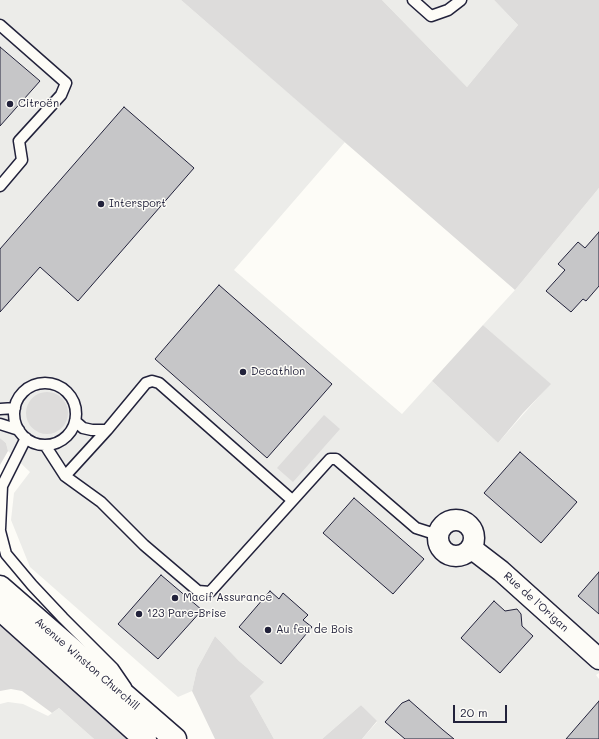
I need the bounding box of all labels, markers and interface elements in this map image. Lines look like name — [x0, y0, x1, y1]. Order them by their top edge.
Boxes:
place label: Citroën — [18, 97, 59, 111]
marker: Citroën — [5, 99, 15, 109]
place label: Intersport — [109, 197, 166, 211]
marker: Intersport — [96, 199, 106, 209]
place label: Decathlon — [251, 365, 305, 379]
marker: Decathlon — [238, 367, 248, 377]
street label: Rue de l'Origan — [501, 569, 571, 635]
place label: Macif Assurance — [183, 591, 272, 605]
marker: Macif Assurance — [170, 593, 180, 603]
place label: 123 Pare-Brise — [147, 607, 226, 621]
marker: 123 Pare-Brise — [134, 609, 144, 619]
street label: Avenue Winston Churchill — [32, 615, 142, 713]
place label: Au feu de Bois — [276, 623, 353, 637]
marker: Au feu de Bois — [263, 625, 273, 635]
scale bar — [455, 697, 509, 723]
text: 20 m — [460, 704, 488, 720]

